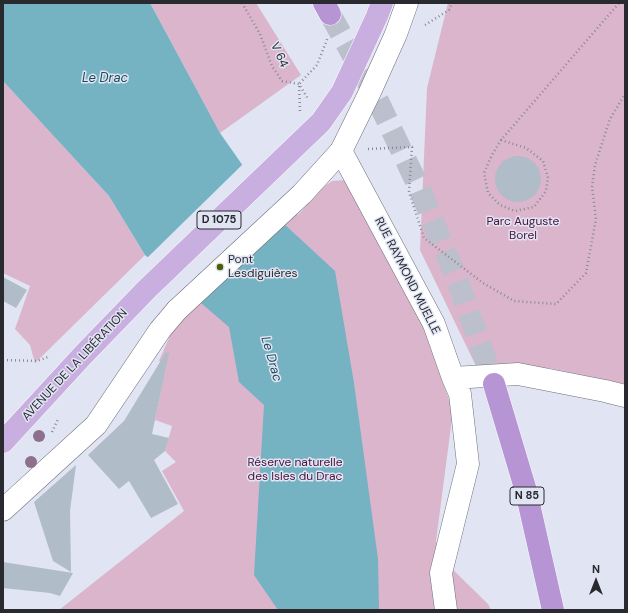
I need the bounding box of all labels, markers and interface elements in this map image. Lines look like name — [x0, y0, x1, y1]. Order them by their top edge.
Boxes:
street label: V 64 — [267, 40, 291, 70]
water label: Le Drac — [82, 71, 128, 87]
road number: D 1075 — [197, 211, 241, 229]
street label: RUE RAYMOND MUELLE — [371, 215, 443, 337]
park label: Parc Auguste Borel — [487, 215, 559, 243]
place label: Pont Lesdiguières — [228, 253, 298, 281]
marker: Pont Lesdiguières — [215, 262, 225, 272]
street label: AVENUE DE LA LIBÉRATION — [19, 306, 131, 424]
water label: Le Drac — [257, 335, 285, 383]
park label: Réserve naturelle des Isles du Drac — [248, 456, 342, 484]
road number: N 85 — [510, 487, 544, 505]
north arrow — [576, 561, 616, 601]
text: N — [592, 562, 600, 576]

